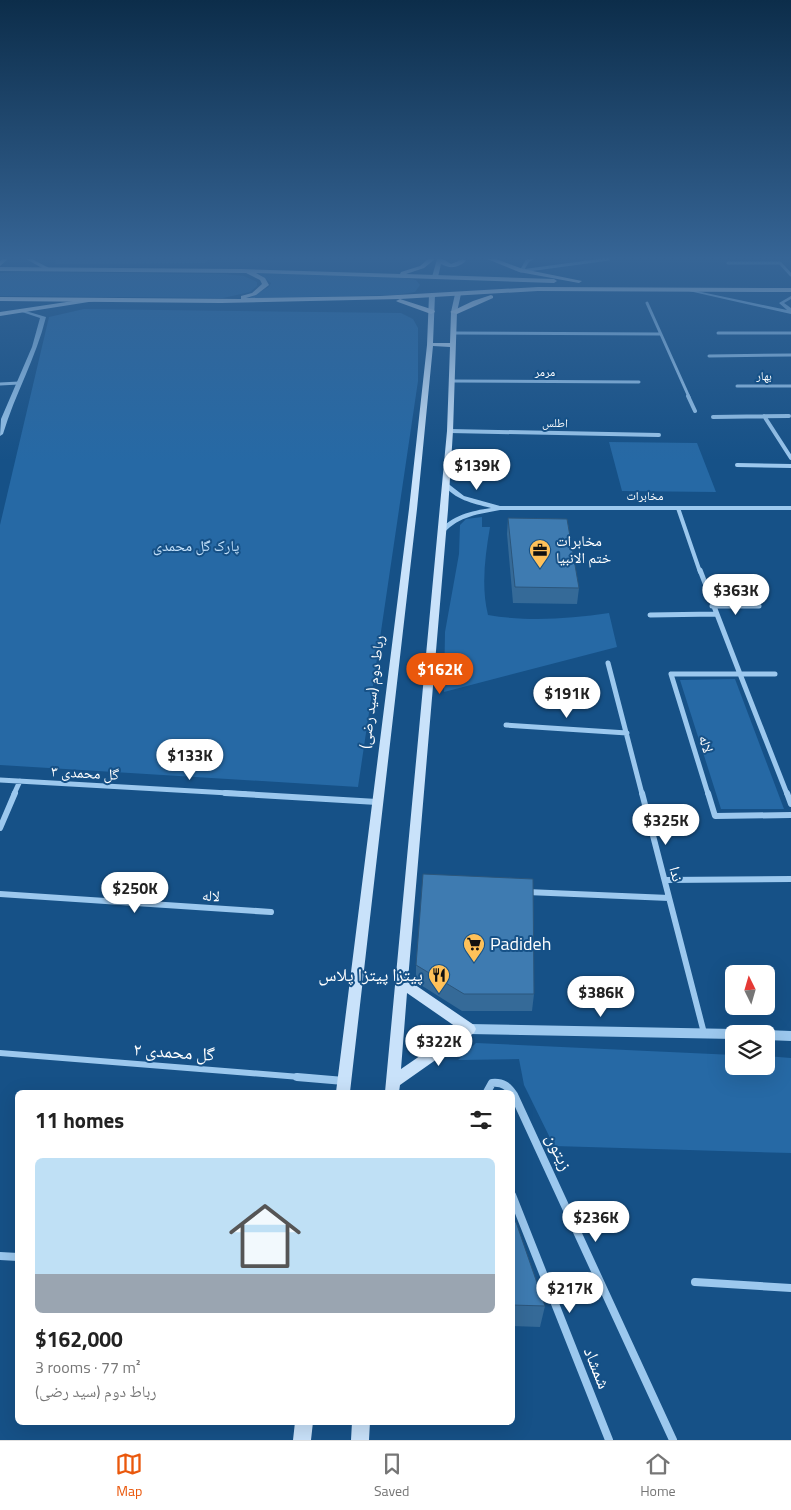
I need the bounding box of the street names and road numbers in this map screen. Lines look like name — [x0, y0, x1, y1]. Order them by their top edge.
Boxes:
street label: مرمر — [534, 362, 555, 381]
street label: بهار — [755, 366, 772, 385]
street label: اطلس — [542, 413, 568, 432]
street label: مخابرات — [627, 486, 663, 505]
street label: رباط دوم (سید رضی) — [353, 634, 390, 750]
street label: لاله — [693, 732, 720, 756]
street label: گل محمدی ۳ — [51, 759, 120, 786]
street label: ندا — [663, 864, 690, 884]
street label: لاله — [201, 883, 221, 908]
street label: گل محمدی ۲ — [132, 1035, 216, 1068]
street label: زیتون — [539, 1129, 580, 1175]
street label: شمشاد — [577, 1343, 618, 1393]

